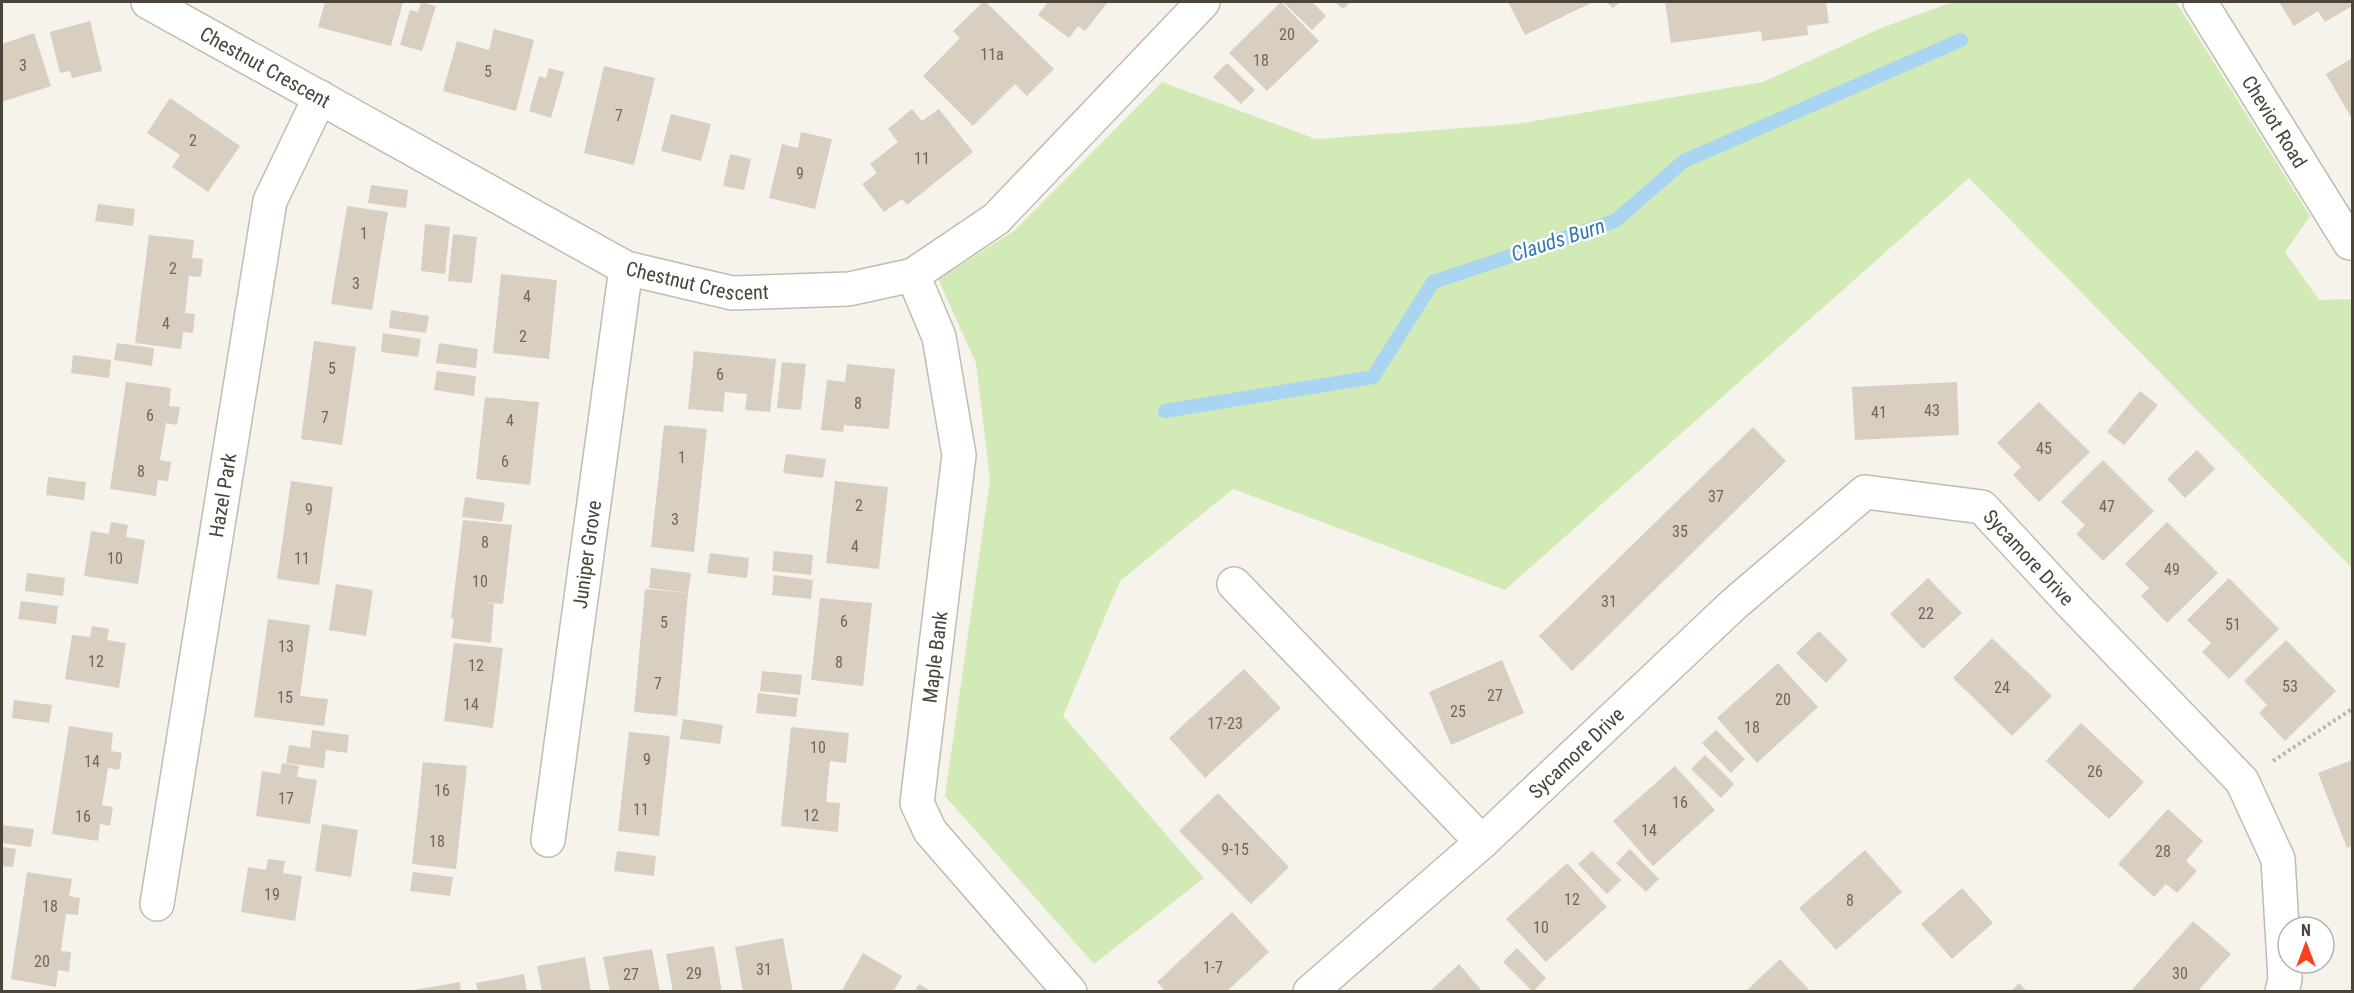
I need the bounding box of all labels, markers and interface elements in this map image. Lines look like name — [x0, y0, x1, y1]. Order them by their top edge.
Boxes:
street label: Chestnut Crescent — [196, 21, 334, 113]
house number: 20 — [1279, 25, 1295, 44]
house number: 11a — [980, 45, 1004, 64]
house number: 18 — [1253, 51, 1269, 70]
house number: 3 — [19, 56, 27, 75]
house number: 5 — [484, 62, 492, 81]
street label: Cheviot Road — [2237, 71, 2312, 172]
house number: 7 — [615, 106, 623, 125]
house number: 2 — [189, 131, 197, 150]
house number: 11 — [914, 149, 930, 168]
house number: 9 — [796, 164, 804, 183]
water label: Clauds Burn — [1508, 214, 1608, 266]
house number: 1 — [360, 224, 368, 243]
street label: Chestnut Crescent — [624, 256, 769, 305]
house number: 2 — [169, 259, 177, 278]
house number: 3 — [352, 274, 360, 293]
house number: 4 — [523, 287, 531, 306]
house number: 4 — [162, 314, 170, 333]
house number: 2 — [519, 327, 527, 346]
house number: 5 — [328, 359, 336, 378]
house number: 6 — [716, 365, 724, 384]
house number: 8 — [854, 394, 862, 413]
house number: 43 — [1924, 401, 1940, 420]
house number: 41 — [1871, 403, 1887, 422]
house number: 6 — [146, 406, 154, 425]
house number: 7 — [321, 408, 329, 427]
house number: 4 — [506, 411, 514, 430]
house number: 45 — [2036, 439, 2052, 458]
house number: 1 — [678, 448, 686, 467]
street label: Hazel Park — [204, 451, 241, 539]
house number: 6 — [501, 452, 509, 471]
house number: 8 — [137, 462, 145, 481]
house number: 37 — [1708, 487, 1724, 506]
house number: 2 — [855, 496, 863, 515]
house number: 47 — [2099, 497, 2115, 516]
street label: Juniper Grove — [568, 499, 606, 610]
house number: 9 — [305, 500, 313, 519]
street label: Sycamore Drive — [1978, 504, 2079, 611]
house number: 3 — [671, 510, 679, 529]
house number: 35 — [1672, 522, 1688, 541]
house number: 8 — [481, 533, 489, 552]
house number: 4 — [851, 537, 859, 556]
house number: 10 — [107, 549, 123, 568]
house number: 11 — [294, 549, 310, 568]
house number: 49 — [2164, 560, 2180, 579]
house number: 10 — [472, 572, 488, 591]
house number: 31 — [1601, 592, 1617, 611]
house number: 22 — [1918, 604, 1934, 623]
street label: Maple Bank — [917, 610, 953, 704]
house number: 6 — [840, 612, 848, 631]
house number: 5 — [660, 613, 668, 632]
house number: 51 — [2225, 615, 2241, 634]
house number: 13 — [278, 637, 294, 656]
house number: 12 — [88, 652, 104, 671]
house number: 8 — [835, 653, 843, 672]
house number: 12 — [468, 656, 484, 675]
house number: 7 — [654, 674, 662, 693]
house number: 53 — [2282, 677, 2298, 696]
house number: 24 — [1994, 678, 2010, 697]
house number: 27 — [1487, 686, 1503, 705]
house number: 15 — [277, 688, 293, 707]
house number: 20 — [1775, 690, 1791, 709]
house number: 14 — [463, 695, 479, 714]
house number: 25 — [1450, 702, 1466, 721]
street label: Sycamore Drive — [1524, 702, 1629, 804]
house number: 17-23 — [1207, 714, 1243, 733]
house number: 18 — [1744, 718, 1760, 737]
house number: 10 — [810, 738, 826, 757]
house number: 9 — [643, 750, 651, 769]
house number: 14 — [84, 752, 100, 771]
house number: 26 — [2087, 762, 2103, 781]
house number: 16 — [434, 781, 450, 800]
house number: 17 — [278, 789, 294, 808]
house number: 16 — [1672, 793, 1688, 812]
house number: 11 — [633, 800, 649, 819]
house number: 12 — [803, 806, 819, 825]
house number: 16 — [75, 807, 91, 826]
house number: 14 — [1641, 821, 1657, 840]
house number: 18 — [429, 832, 445, 851]
house number: 9-15 — [1221, 840, 1249, 859]
house number: 28 — [2155, 842, 2171, 861]
house number: 19 — [264, 885, 280, 904]
house number: 12 — [1564, 890, 1580, 909]
house number: 8 — [1846, 891, 1854, 910]
house number: 18 — [42, 897, 58, 916]
north arrow — [2276, 915, 2336, 975]
house number: 10 — [1533, 918, 1549, 937]
text: N — [2301, 921, 2311, 940]
house number: 20 — [34, 952, 50, 971]
house number: 1-7 — [1203, 958, 1223, 977]
house number: 31 — [756, 960, 772, 979]
house number: 29 — [686, 964, 702, 983]
house number: 30 — [2172, 964, 2188, 983]
house number: 27 — [623, 965, 639, 984]

